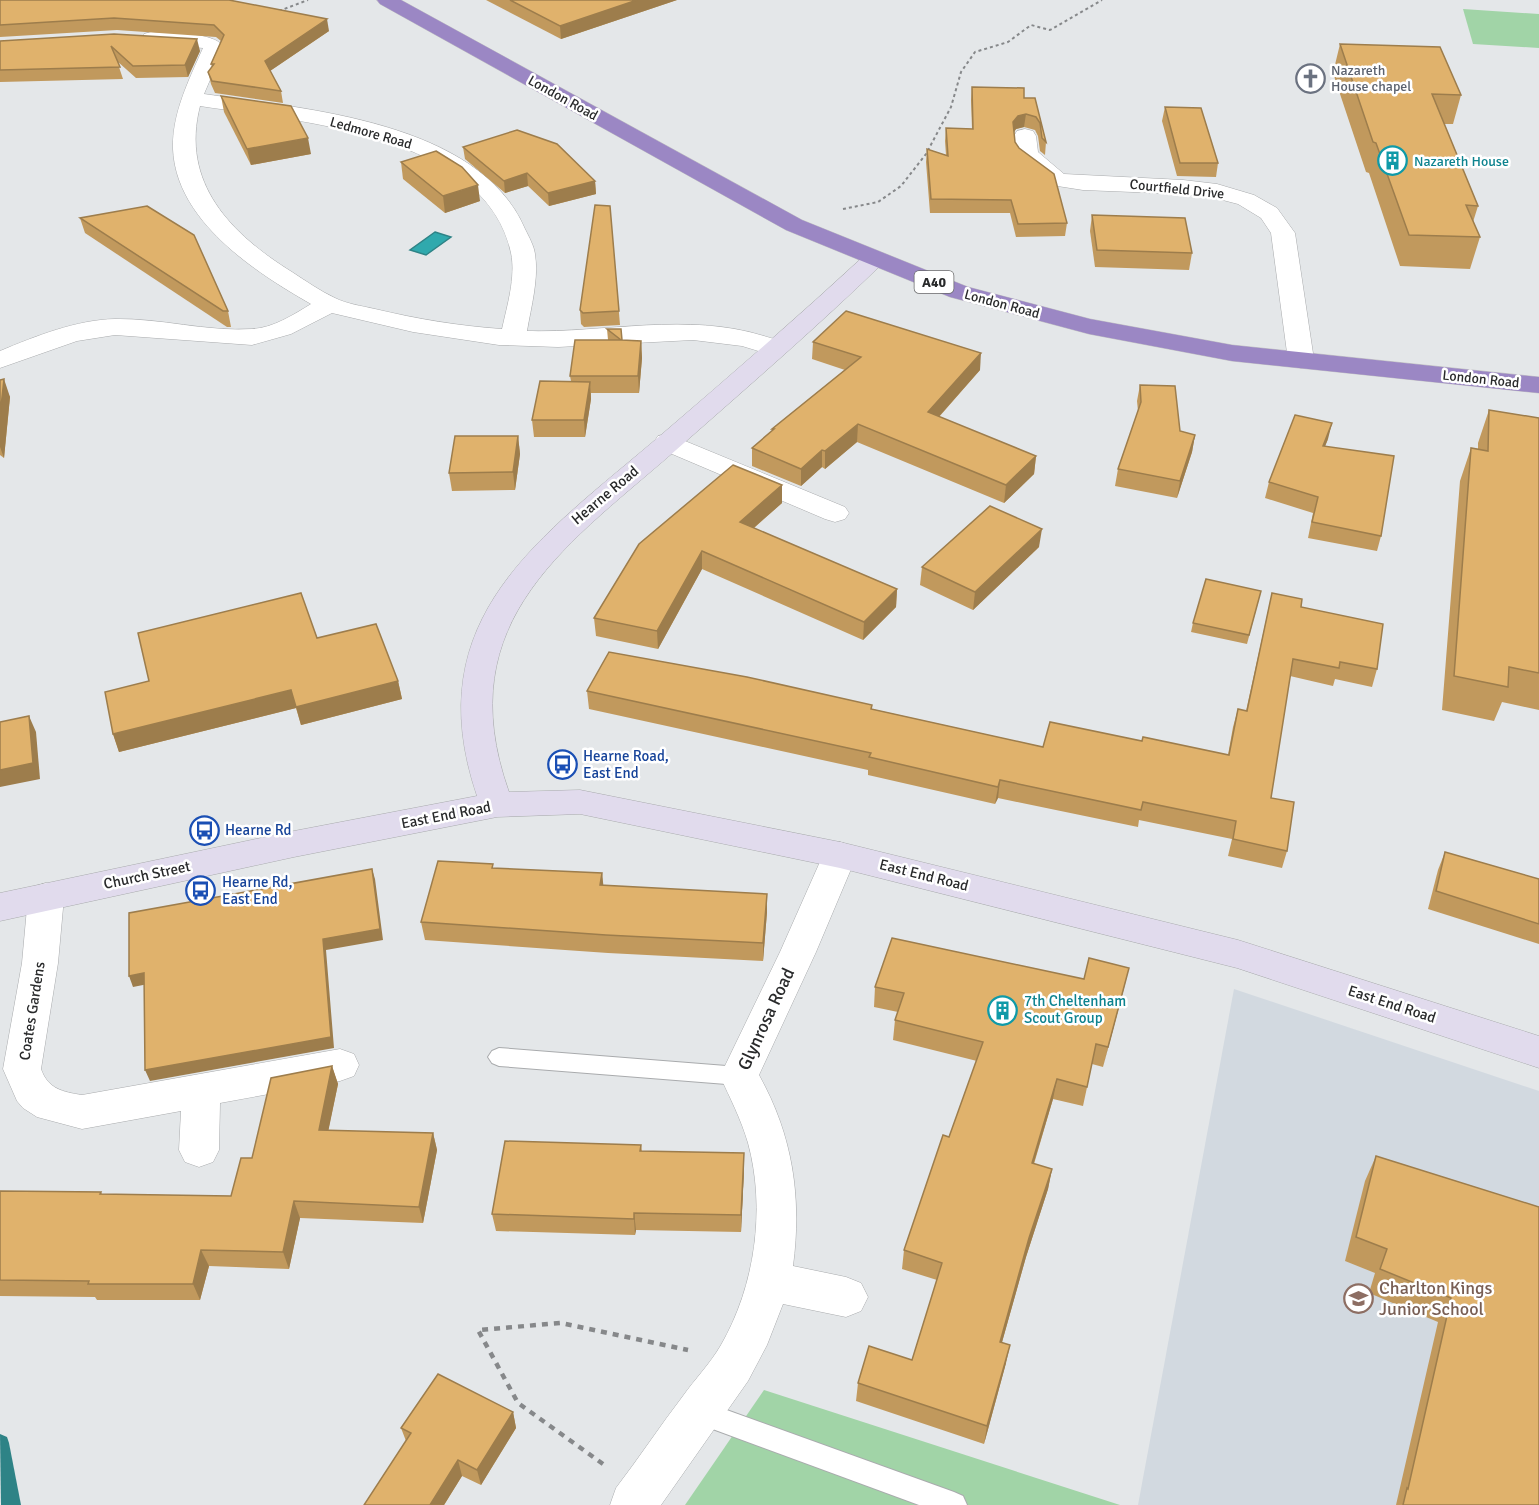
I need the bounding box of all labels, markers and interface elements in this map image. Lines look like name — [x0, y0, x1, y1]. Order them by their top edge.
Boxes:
church icon: Nazareth House chapel — [1294, 62, 1326, 94]
place label: Nazareth House chapel — [1331, 62, 1411, 95]
street label: London Road — [525, 72, 601, 124]
street label: Ledmore Road — [328, 113, 414, 153]
building icon: Nazareth House — [1377, 145, 1409, 177]
place label: Nazareth House — [1414, 153, 1509, 170]
street label: Courtfield Drive — [1129, 176, 1225, 202]
road number: A40 — [914, 271, 954, 293]
street label: London Road — [962, 286, 1042, 322]
street label: London Road — [1442, 367, 1520, 391]
street label: Hearne Road — [568, 462, 642, 528]
place label: Hearne Road, East End — [583, 747, 669, 782]
bus stop icon: Hearne Road, East End — [546, 749, 578, 781]
street label: East End Road — [400, 797, 492, 833]
bus stop icon: Hearne Rd — [188, 814, 220, 846]
place label: Hearne Rd — [225, 821, 292, 839]
street label: East End Road — [878, 855, 970, 895]
street label: Church Street — [102, 857, 192, 893]
place label: Hearne Rd, East End — [222, 873, 293, 908]
bus stop icon: Hearne Rd, East End — [185, 875, 217, 907]
street label: Coates Gardens — [15, 960, 49, 1062]
street label: Glynrosa Road — [733, 964, 799, 1074]
street label: East End Road — [1346, 981, 1438, 1027]
place label: 7th Cheltenham Scout Group — [1024, 992, 1126, 1027]
building icon: 7th Cheltenham Scout Group — [987, 994, 1019, 1026]
place label: Charlton Kings Junior School — [1379, 1277, 1493, 1320]
school or university icon: Charlton Kings Junior School — [1342, 1282, 1374, 1314]

